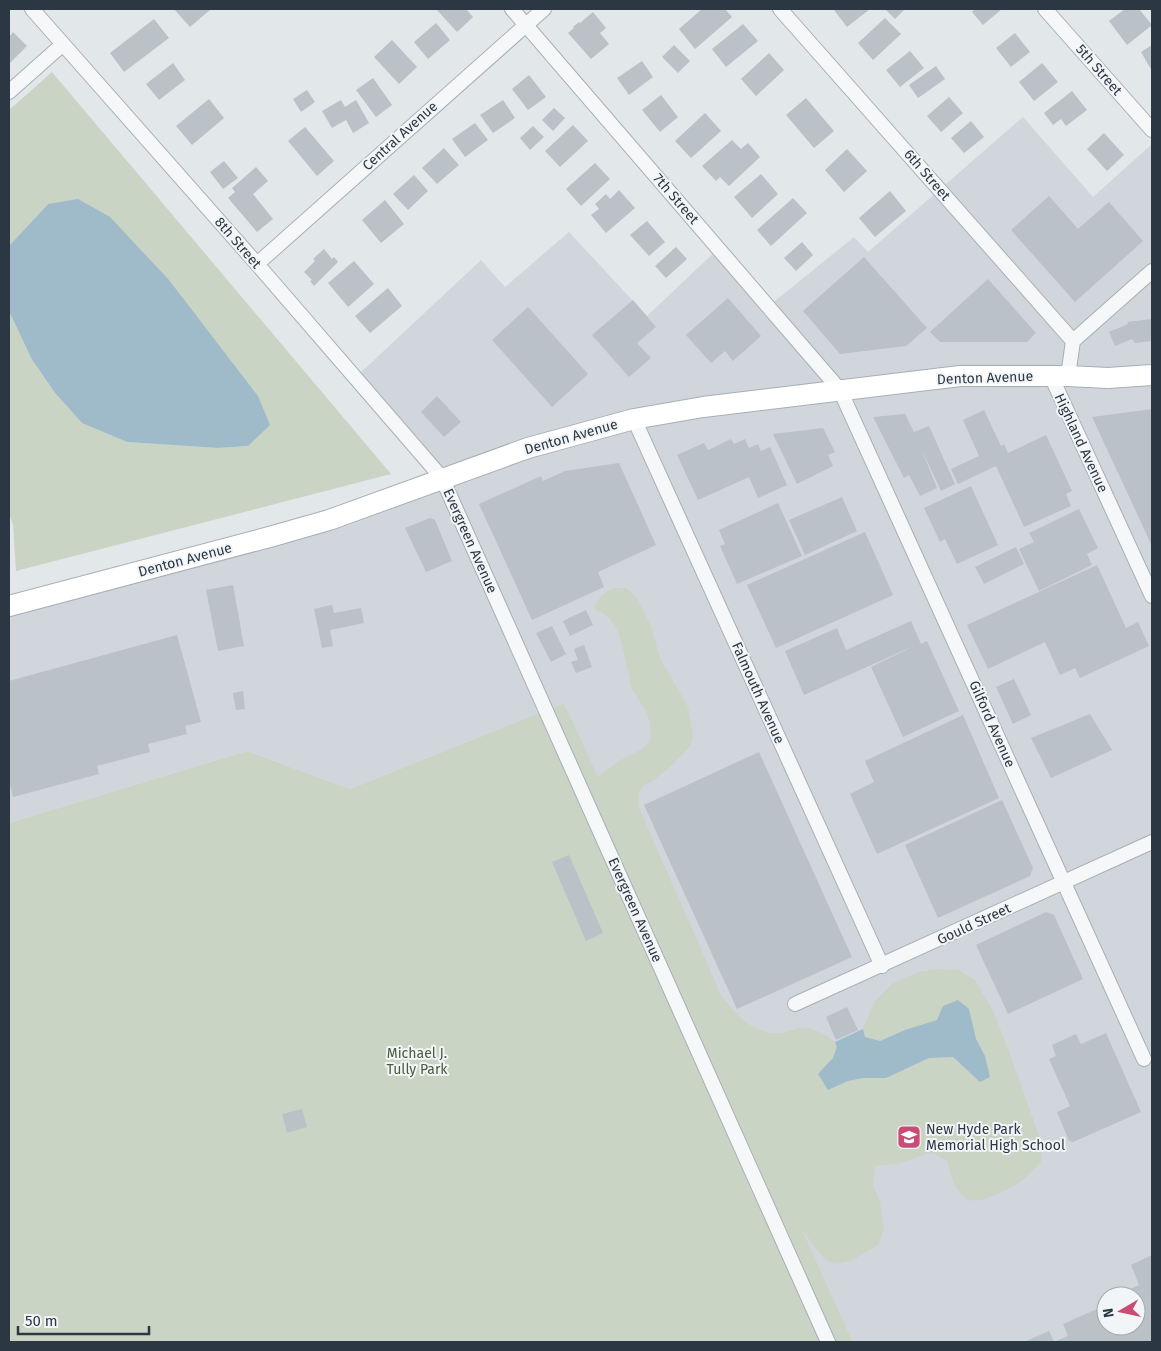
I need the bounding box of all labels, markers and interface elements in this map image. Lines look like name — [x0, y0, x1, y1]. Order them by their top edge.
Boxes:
street label: 5th Street — [1072, 41, 1126, 100]
street label: Central Avenue — [359, 98, 441, 174]
street label: 6th Street — [900, 146, 955, 205]
street label: 7th Street — [650, 170, 703, 228]
street label: 8th Street — [211, 214, 266, 273]
street label: Denton Avenue — [937, 368, 1033, 388]
street label: Highland Avenue — [1051, 391, 1111, 495]
street label: Denton Avenue — [522, 416, 620, 458]
street label: Evergreen Avenue — [439, 486, 501, 596]
street label: Denton Avenue — [136, 539, 234, 581]
street label: Falmouth Avenue — [728, 640, 788, 746]
street label: Gilford Avenue — [965, 678, 1019, 770]
street label: Evergreen Avenue — [604, 855, 666, 965]
street label: Gould Street — [934, 899, 1014, 948]
park label: Michael J. Tully Park — [386, 1045, 448, 1078]
place label: New Hyde Park Memorial High School — [926, 1121, 1065, 1154]
school or university icon: New Hyde Park Memorial High School — [896, 1124, 922, 1150]
north arrow — [1096, 1286, 1146, 1336]
scale bar — [18, 1304, 149, 1336]
text: N — [1100, 1307, 1118, 1319]
text: 50 m — [25, 1312, 58, 1330]

